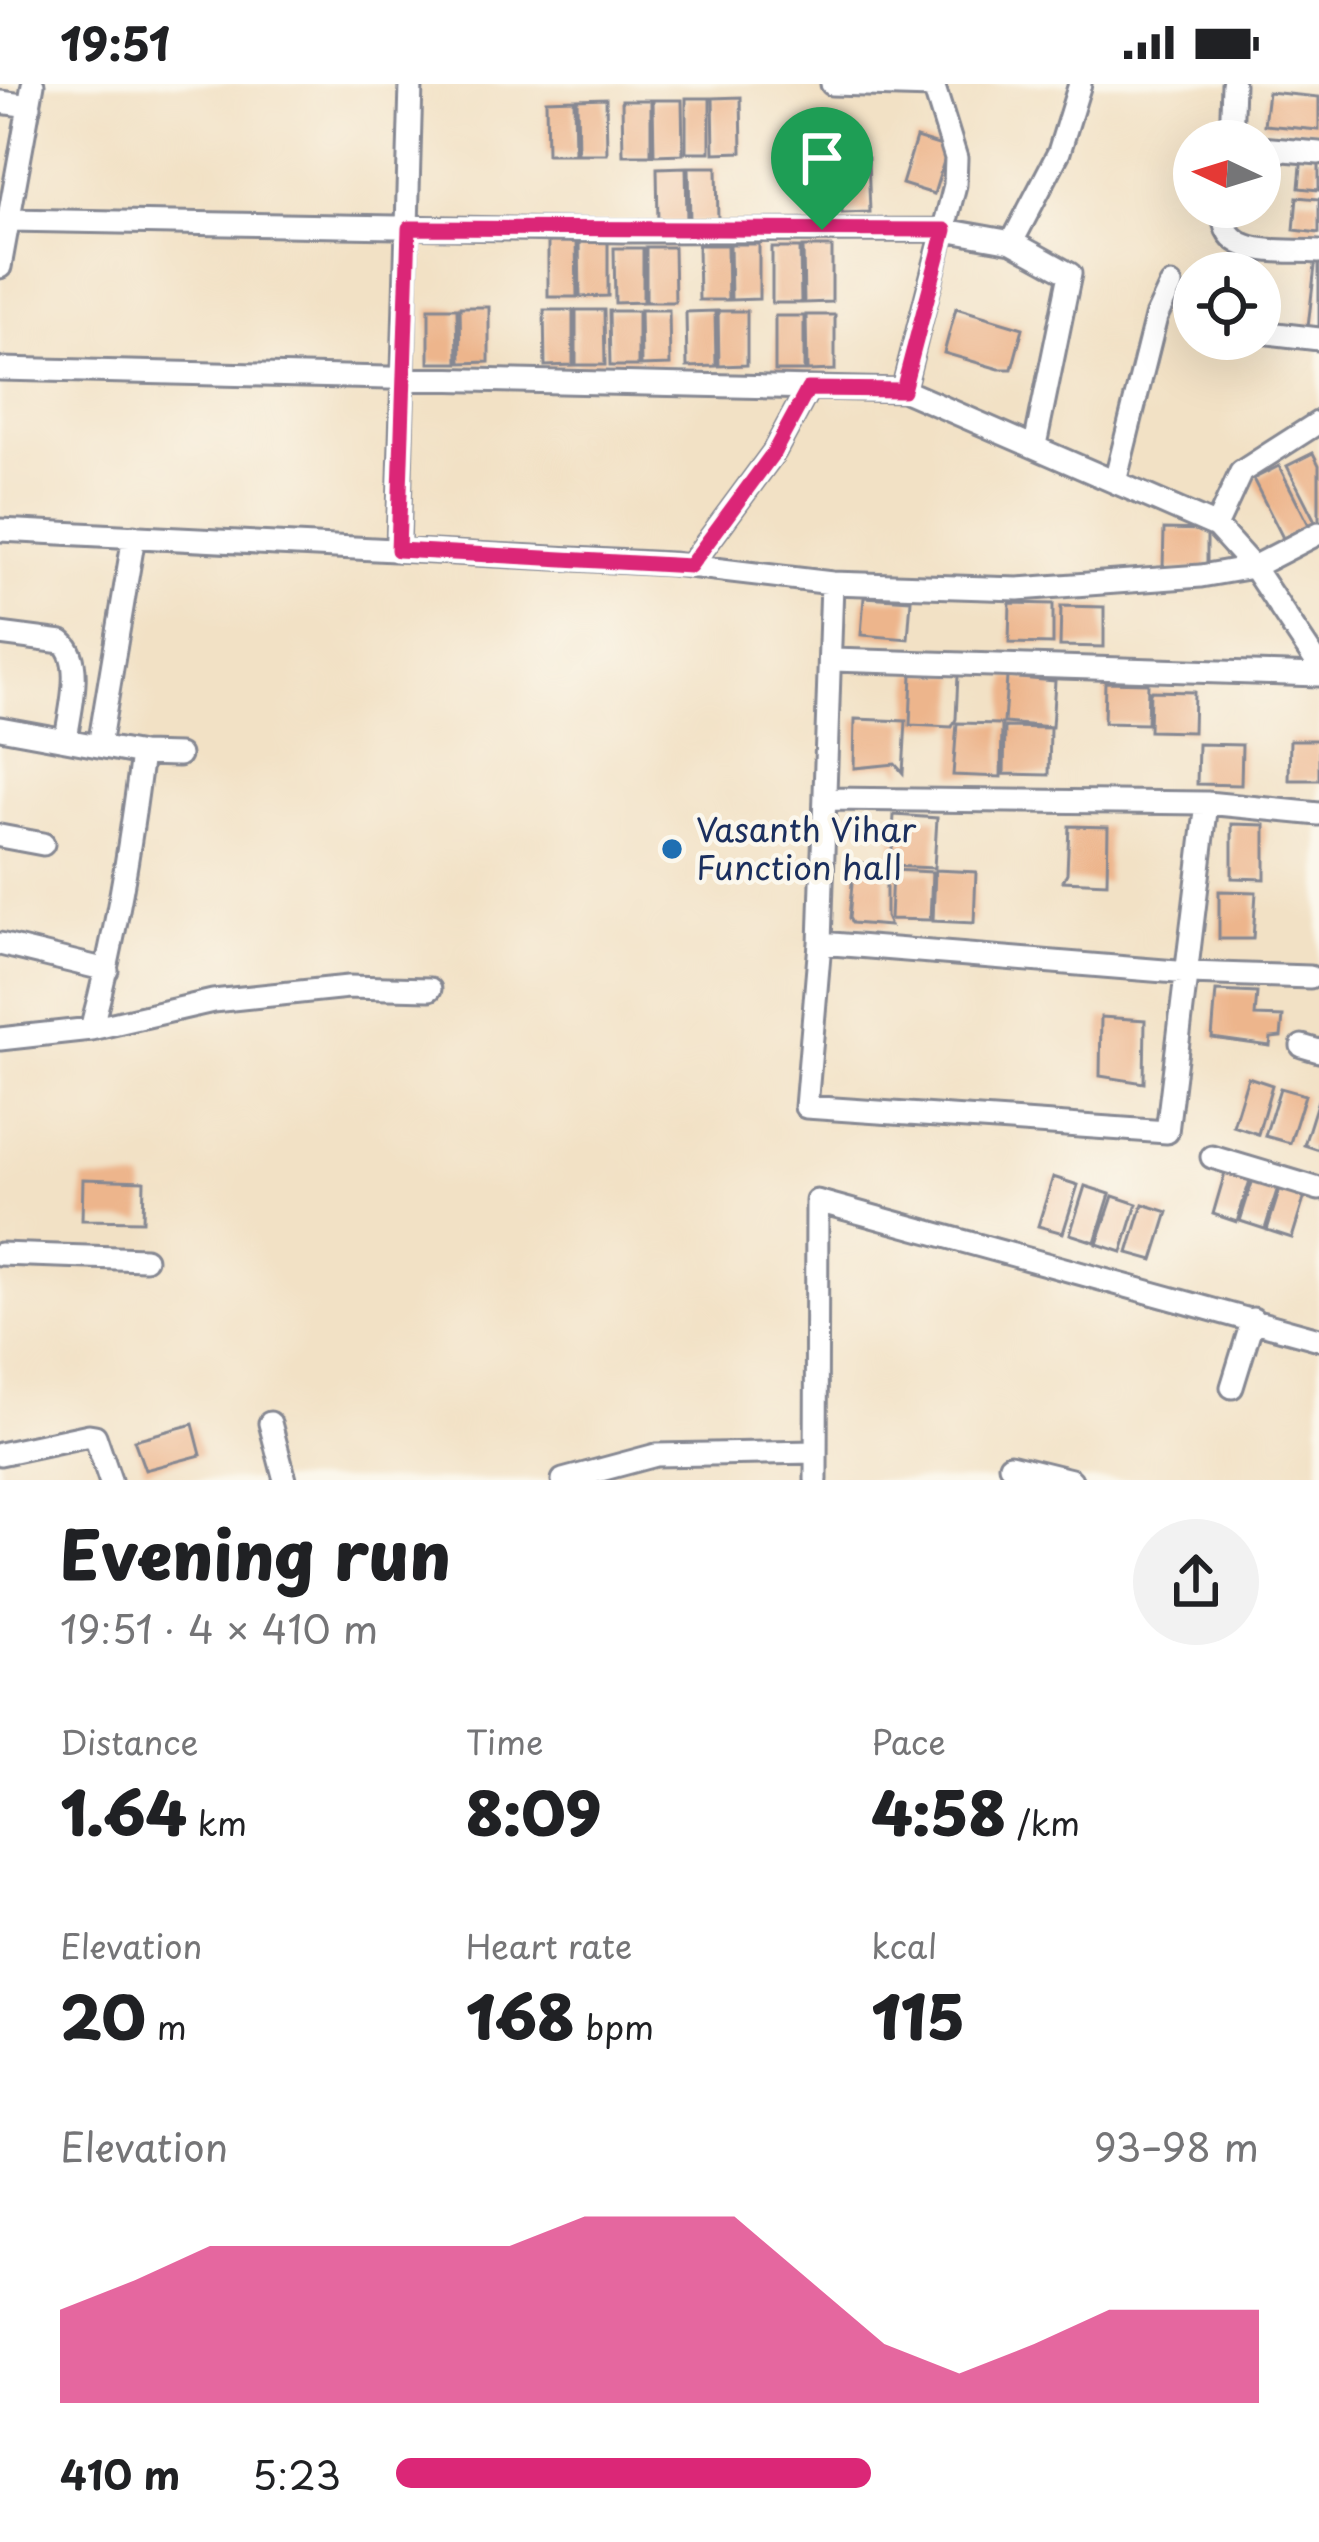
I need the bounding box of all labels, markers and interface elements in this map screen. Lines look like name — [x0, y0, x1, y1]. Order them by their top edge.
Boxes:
text: 19:51 — [60, 8, 170, 76]
pin — [771, 107, 873, 230]
north arrow — [1173, 120, 1281, 228]
map controls — [1173, 120, 1281, 360]
icon: arrive — [789, 125, 855, 191]
button: locate — [1173, 252, 1281, 360]
place label: Vasanth Vihar Function hall — [696, 803, 917, 891]
marker: Vasanth Vihar Function hall — [659, 836, 685, 862]
text: Evening run — [60, 1503, 451, 1602]
button: share — [1133, 1519, 1259, 1645]
text: 19:51 · 4 × 410 m — [60, 1598, 378, 1657]
text: Distance — [60, 1716, 198, 1766]
text: Time — [466, 1716, 544, 1766]
text: Pace — [871, 1716, 946, 1766]
text: 1.64 — [60, 1766, 187, 1856]
text: 8:09 — [466, 1766, 602, 1856]
text: 4:58 — [871, 1766, 1006, 1856]
text: km — [187, 1797, 247, 1847]
text: /km — [1006, 1797, 1080, 1847]
text: Elevation — [60, 1920, 202, 1970]
text: Heart rate — [466, 1920, 632, 1970]
text: kcal — [871, 1920, 937, 1970]
text: 20 — [60, 1970, 146, 2060]
text: 168 — [466, 1970, 575, 2060]
text: 115 — [871, 1970, 965, 2060]
text: m — [146, 2001, 187, 2051]
text: bpm — [575, 2001, 654, 2051]
text: Elevation — [60, 2116, 228, 2175]
text: 93–98 m — [1094, 2116, 1259, 2175]
text: 410 m — [60, 2444, 180, 2503]
text: 5:23 — [252, 2444, 341, 2503]

